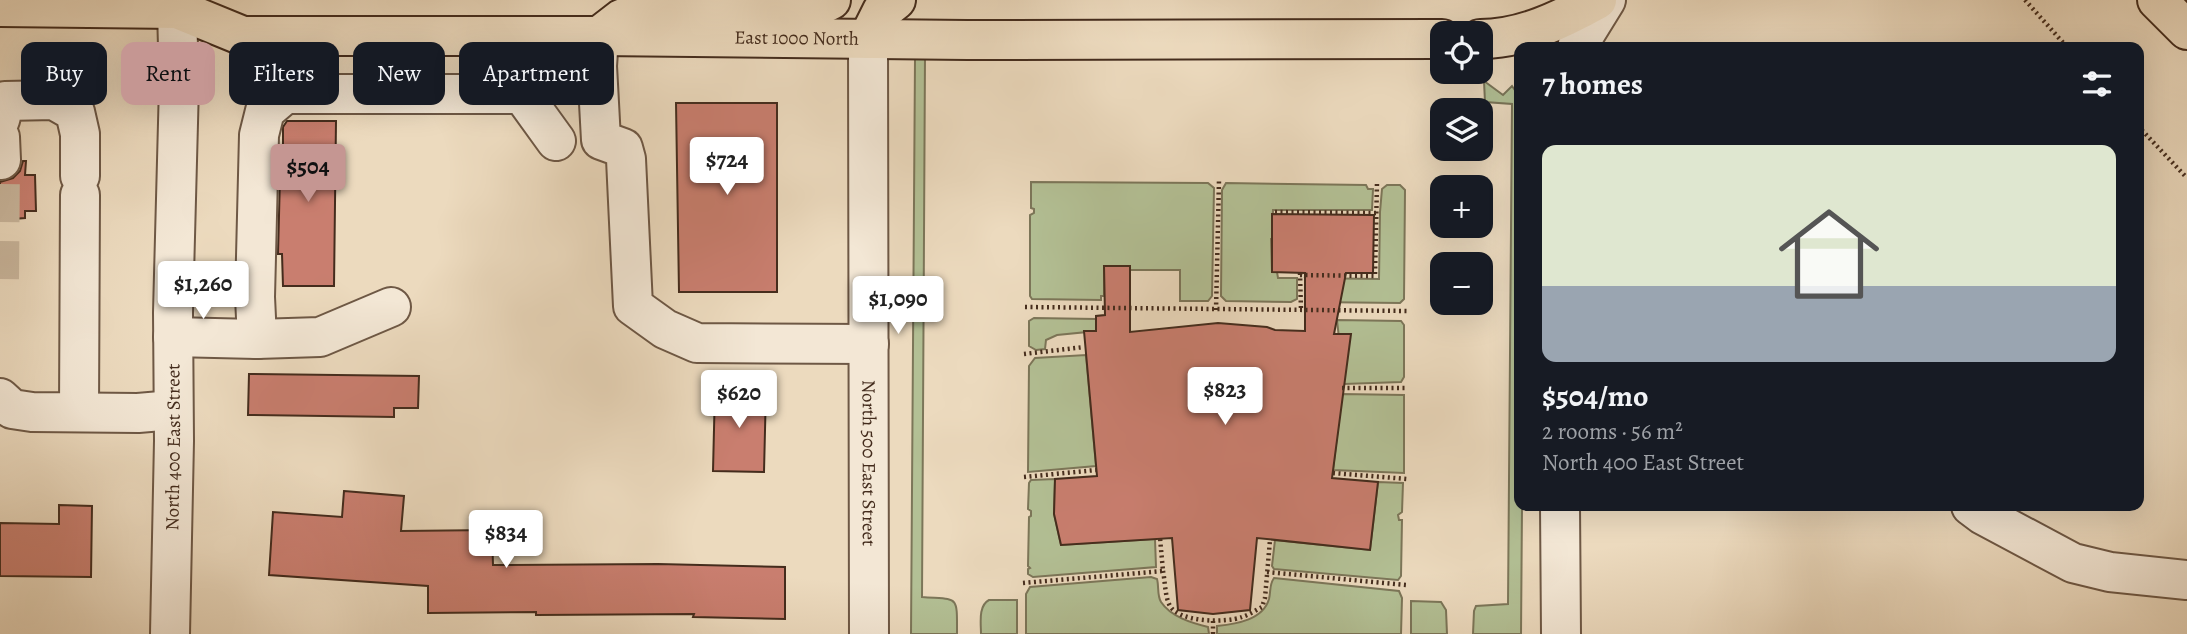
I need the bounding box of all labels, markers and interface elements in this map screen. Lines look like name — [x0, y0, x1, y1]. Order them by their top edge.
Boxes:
map controls — [1430, 21, 1493, 315]
button: locate — [1430, 21, 1493, 84]
street label: East 1000 North — [734, 24, 859, 52]
chip: Buy — [21, 42, 107, 105]
chip: Rent — [121, 42, 215, 105]
chip: Filters — [229, 42, 339, 105]
chip: New — [353, 42, 445, 105]
chip: Apartment — [459, 42, 614, 105]
text: 7 homes — [1542, 64, 1643, 104]
icon: filters — [2078, 65, 2116, 103]
button: layers — [1430, 98, 1493, 161]
pin: $724 — [686, 138, 768, 197]
pin: $504 — [267, 144, 349, 204]
text: $724 — [706, 144, 748, 175]
text: $504 — [287, 151, 329, 182]
button: + — [1430, 175, 1493, 238]
icon: home — [1766, 191, 1892, 317]
button: − — [1430, 252, 1493, 315]
pin: $1,260 — [146, 262, 260, 321]
text: $1,260 — [174, 268, 232, 299]
pin: $1,090 — [841, 276, 955, 336]
text: $1,090 — [869, 283, 927, 314]
street label: North 400 East Street — [159, 363, 187, 531]
pin: $823 — [1184, 368, 1266, 427]
pin: $620 — [698, 370, 780, 430]
text: $823 — [1204, 374, 1246, 405]
text: $504/mo — [1542, 376, 1648, 416]
text: $620 — [717, 377, 761, 408]
street label: North 500 East Street — [856, 380, 882, 546]
text: 2 rooms · 56 m² — [1542, 416, 1683, 447]
text: North 400 East Street — [1542, 447, 1744, 478]
pin: $834 — [465, 510, 547, 570]
text: $834 — [485, 517, 527, 548]

